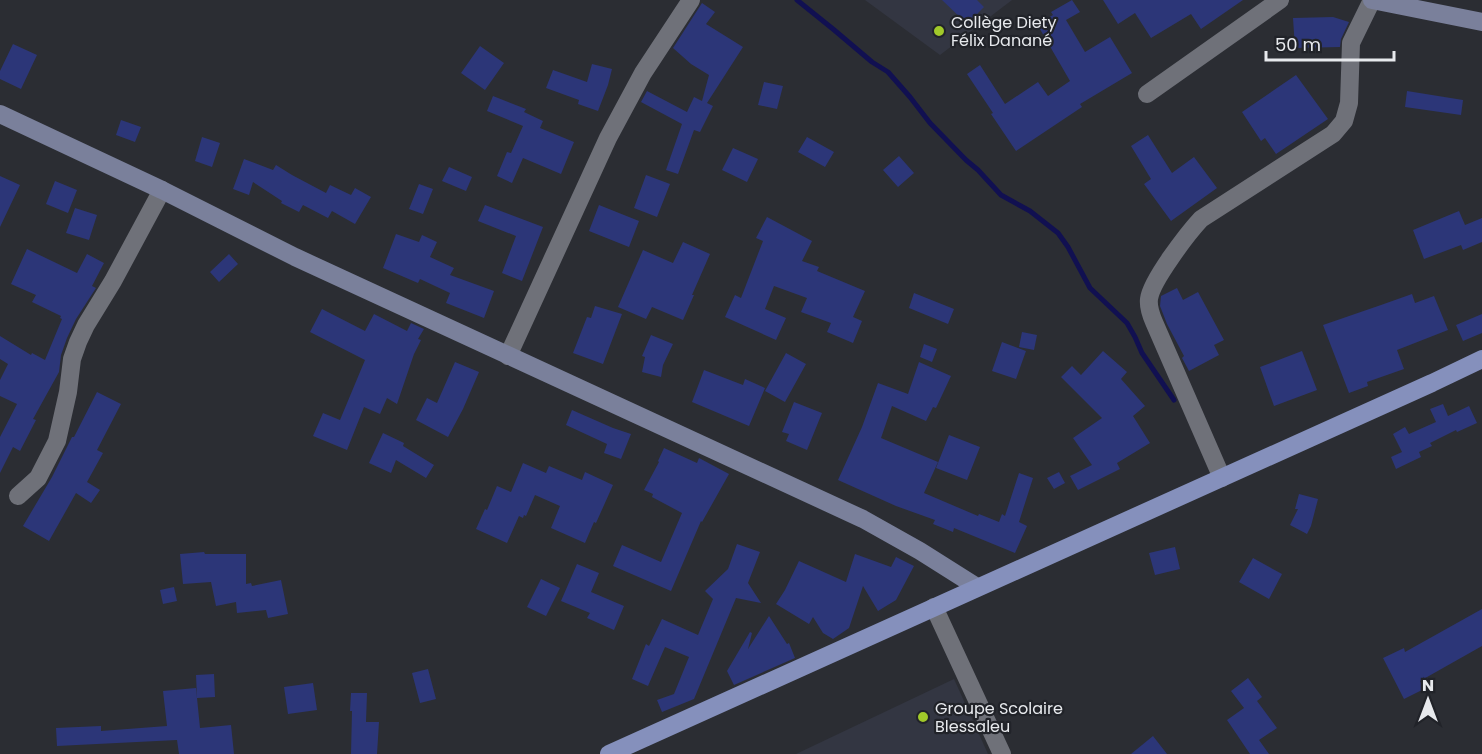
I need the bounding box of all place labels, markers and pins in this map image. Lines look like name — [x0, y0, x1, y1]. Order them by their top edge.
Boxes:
place label: Collège Diety Félix Danané — [951, 11, 1056, 52]
marker: Collège Diety Félix Danané — [932, 24, 946, 38]
place label: Groupe Scolaire Blessaleu — [935, 697, 1063, 738]
marker: Groupe Scolaire Blessaleu — [916, 710, 930, 724]

